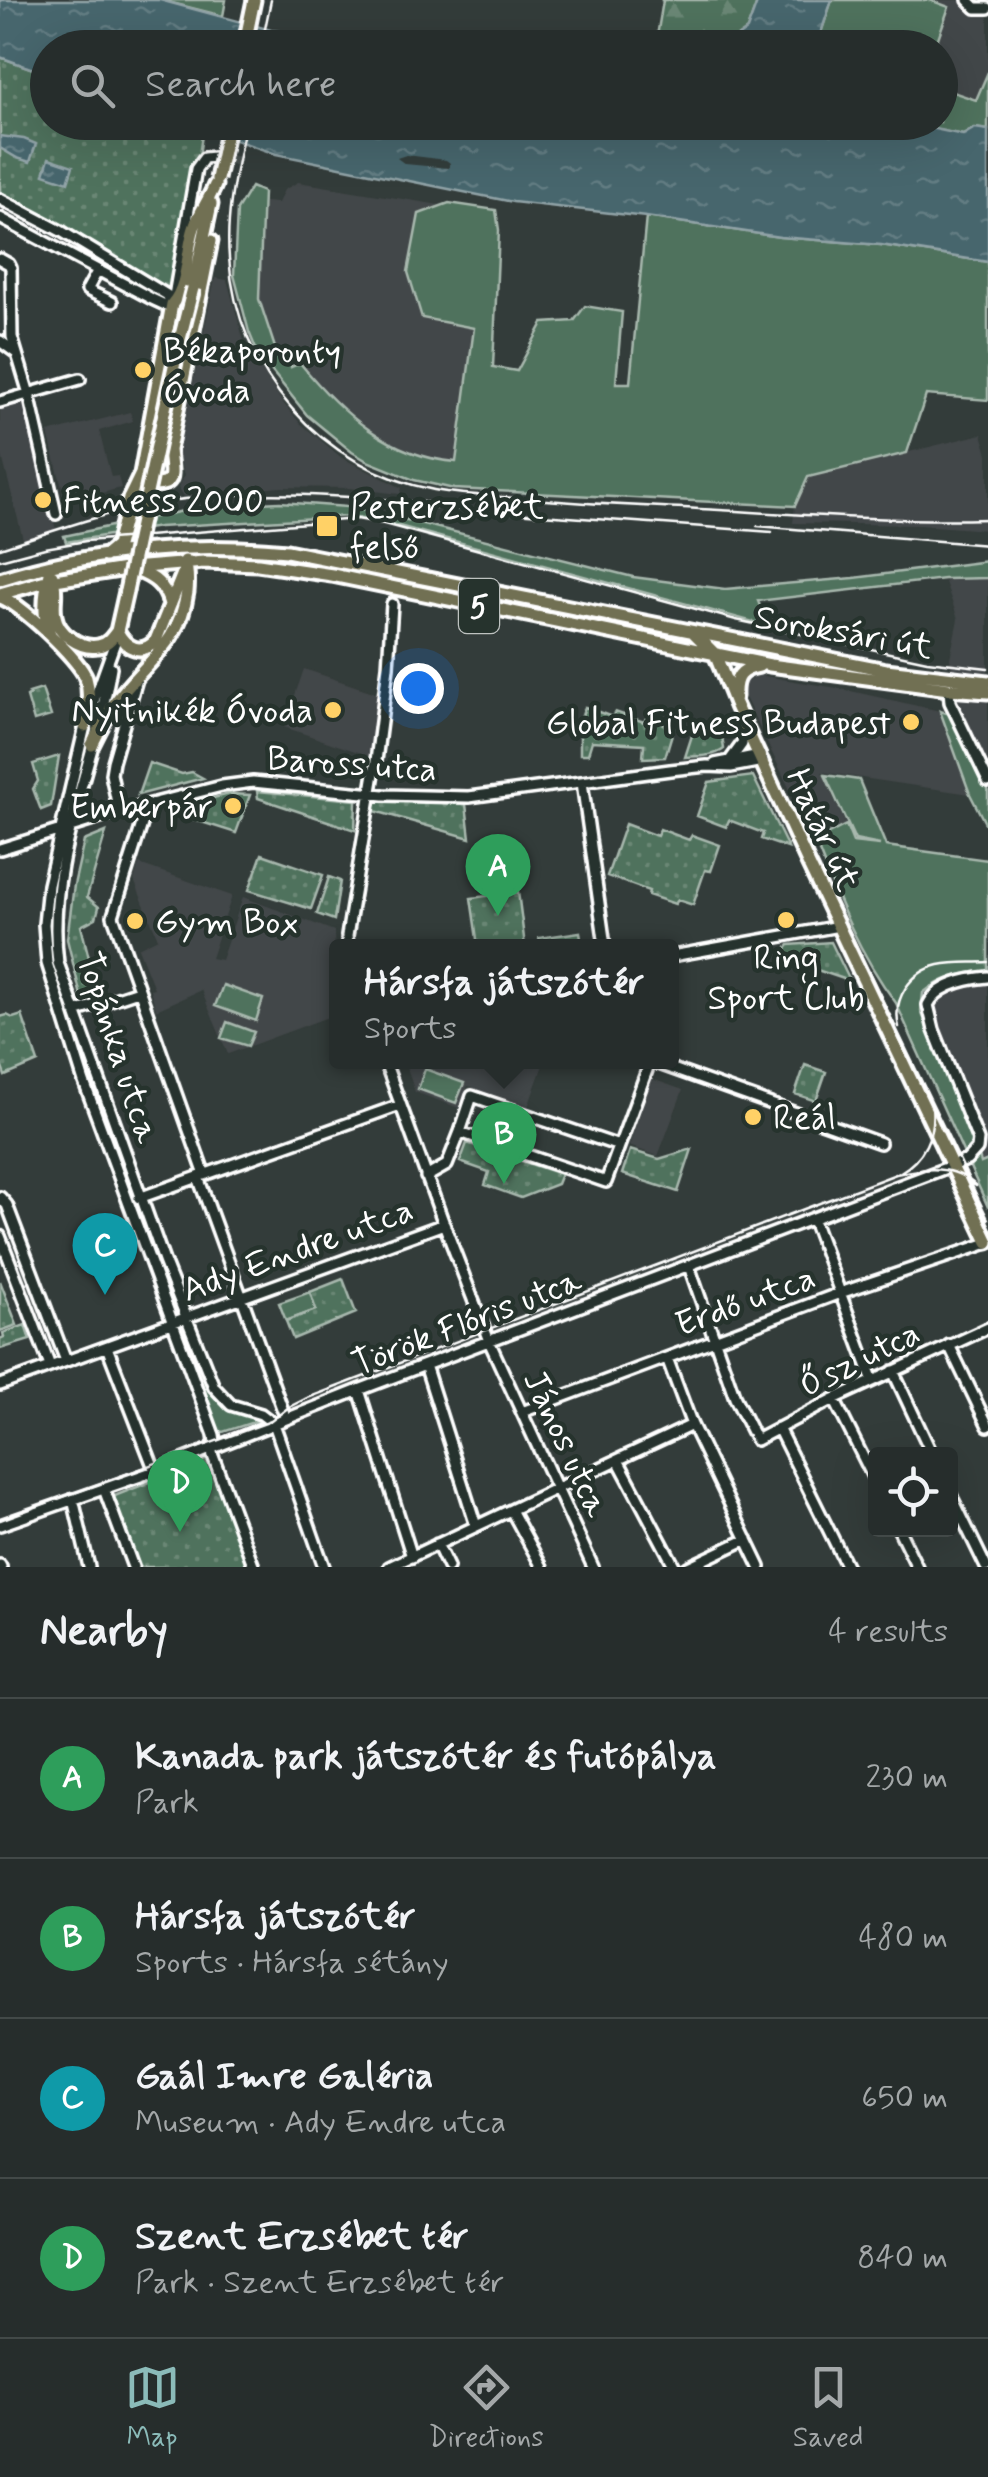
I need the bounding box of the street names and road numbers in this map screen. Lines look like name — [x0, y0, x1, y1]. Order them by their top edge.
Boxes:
road number: 5 — [459, 579, 499, 633]
street label: Soroksári út — [751, 595, 937, 671]
street label: Baross utca — [265, 736, 438, 794]
street label: Határ út — [774, 761, 871, 899]
street label: Topánka utca — [65, 946, 170, 1150]
street label: Ady Endre utca — [176, 1188, 420, 1314]
street label: Erdő utca — [669, 1255, 822, 1348]
street label: Török Flóris utca — [345, 1258, 589, 1388]
street label: Ősz utca — [792, 1311, 928, 1409]
street label: János utca — [511, 1363, 619, 1525]

